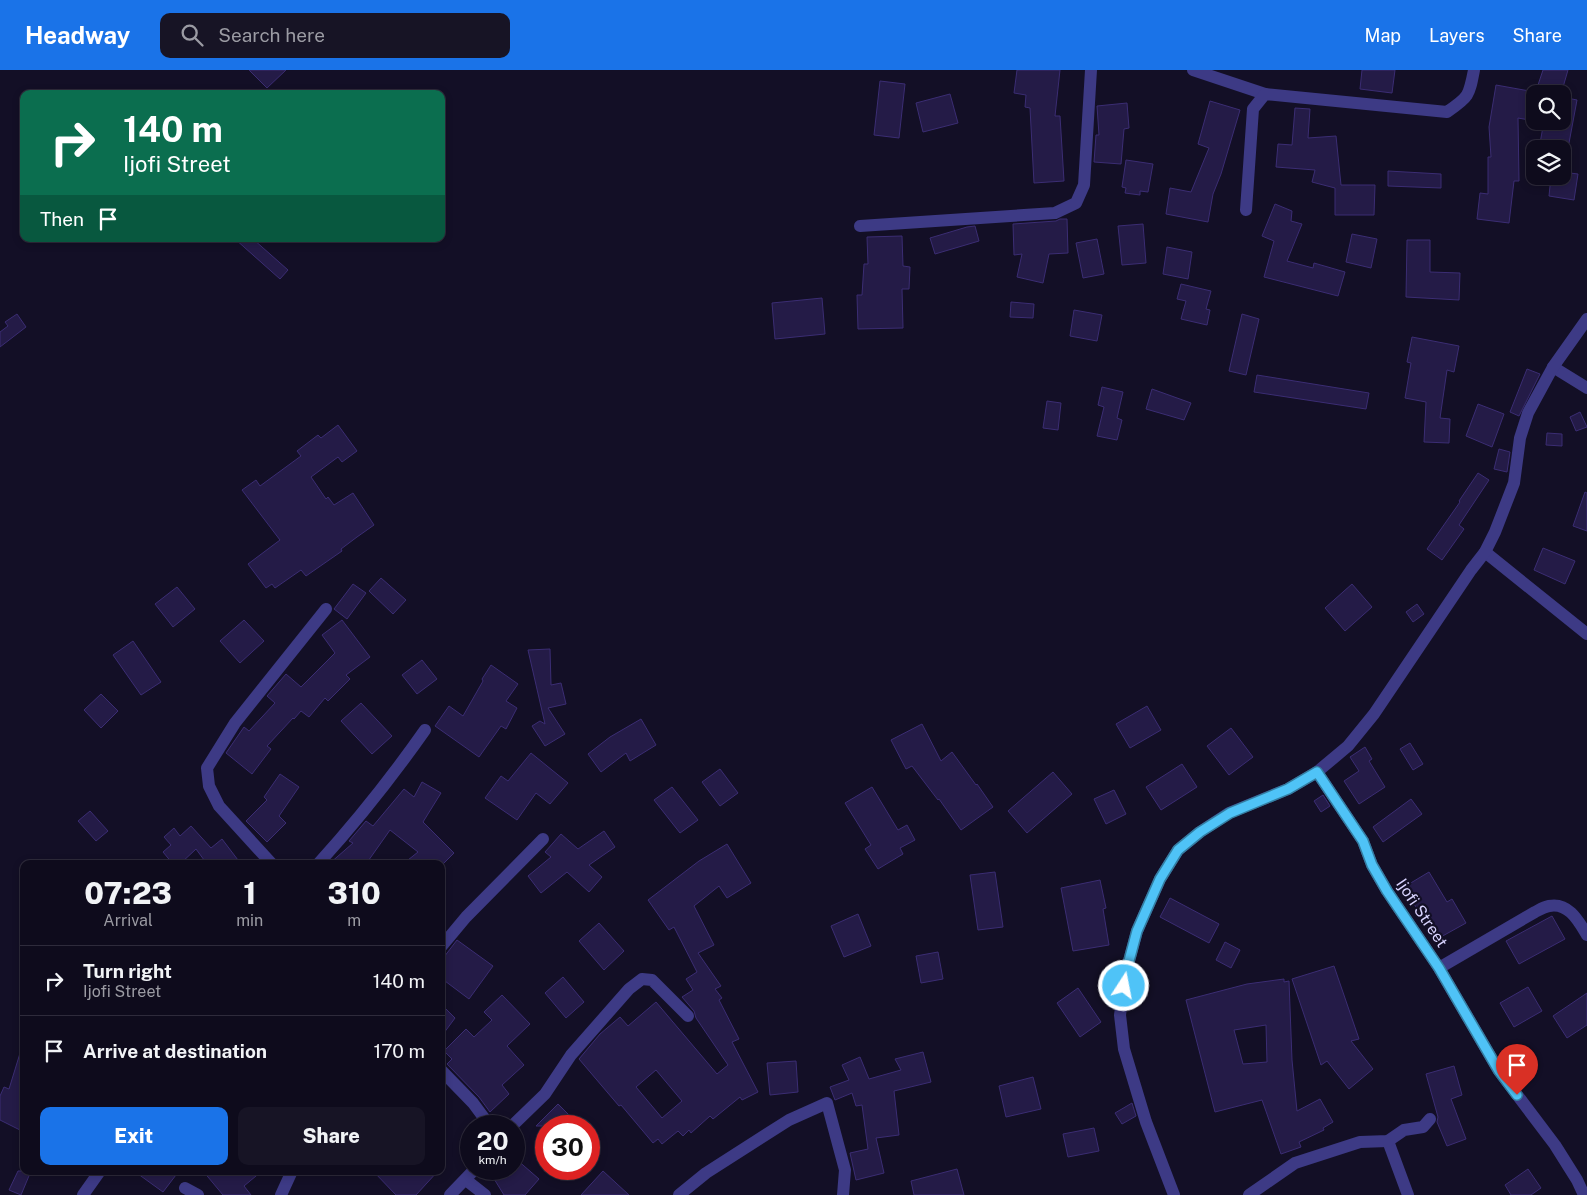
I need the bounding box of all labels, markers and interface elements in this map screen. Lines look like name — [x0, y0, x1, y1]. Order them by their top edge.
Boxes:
search box — [160, 13, 510, 58]
text: Headway — [25, 21, 130, 49]
icon: search — [178, 21, 206, 49]
text: Search here — [218, 24, 325, 46]
text: Map — [1365, 25, 1401, 46]
text: Layers — [1429, 25, 1485, 46]
text: Share — [1513, 25, 1562, 46]
map controls — [1526, 85, 1571, 185]
button: search — [1526, 85, 1571, 130]
text: 140 m — [123, 109, 223, 150]
icon: right — [40, 110, 105, 175]
button: layers — [1526, 140, 1571, 185]
text: Ijofi Street — [123, 151, 231, 177]
icon: arrive — [94, 205, 122, 233]
text: Then — [40, 208, 84, 230]
text: 07:23 — [84, 875, 172, 911]
text: 1 — [243, 875, 256, 911]
text: 310 — [327, 875, 381, 911]
street label: Ijofi Street — [1392, 875, 1452, 951]
text: Arrival — [103, 911, 153, 930]
text: min — [236, 911, 263, 930]
text: m — [347, 911, 361, 930]
position arrow — [1097, 959, 1149, 1011]
text: Turn right — [83, 960, 172, 982]
icon: right — [40, 967, 68, 995]
text: 140 m — [373, 970, 425, 992]
text: Ijofi Street — [83, 982, 161, 1001]
icon: arrive — [40, 1037, 68, 1065]
text: Arrive at destination — [83, 1040, 267, 1062]
text: 170 m — [374, 1040, 425, 1062]
pin — [1496, 1044, 1538, 1095]
icon: arrive — [1503, 1051, 1531, 1079]
button: Exit — [40, 1107, 228, 1165]
button: Share — [238, 1107, 425, 1165]
speed limit sign: 30 — [535, 1115, 600, 1180]
text: 20 — [477, 1126, 509, 1156]
text: km/h — [478, 1153, 507, 1167]

